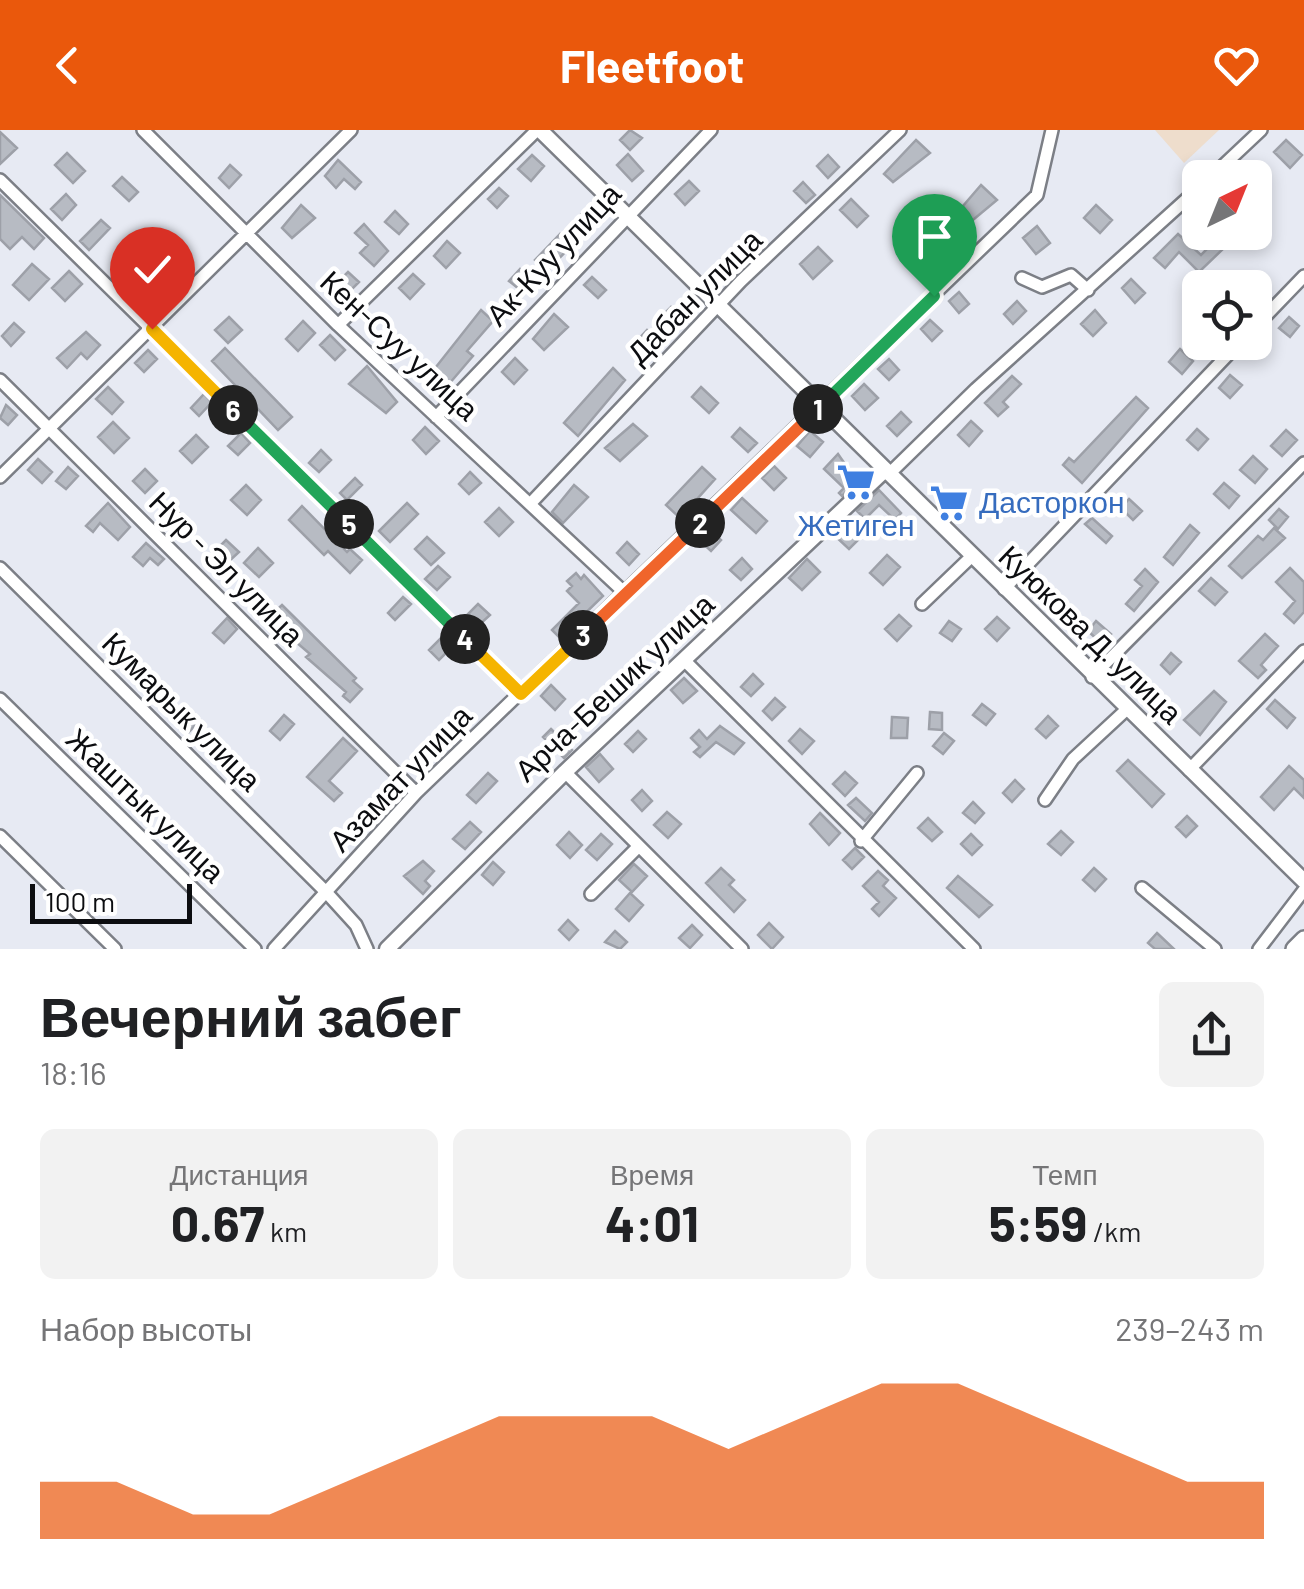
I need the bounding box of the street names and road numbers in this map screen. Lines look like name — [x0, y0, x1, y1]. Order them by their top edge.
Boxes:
street label: Ак-Куу улица — [478, 175, 628, 332]
street label: Дабан улица — [619, 221, 768, 370]
street label: Кен-Суу улица — [314, 262, 487, 427]
street label: Нур - Эл улица — [143, 483, 312, 652]
street label: Куюкова Д. улица — [992, 537, 1191, 730]
street label: Арча-Бешик улица — [507, 585, 721, 788]
street label: Кумарык улица — [96, 624, 269, 798]
street label: Азамат улица — [321, 697, 478, 858]
street label: Жаштык улица — [60, 720, 233, 889]

